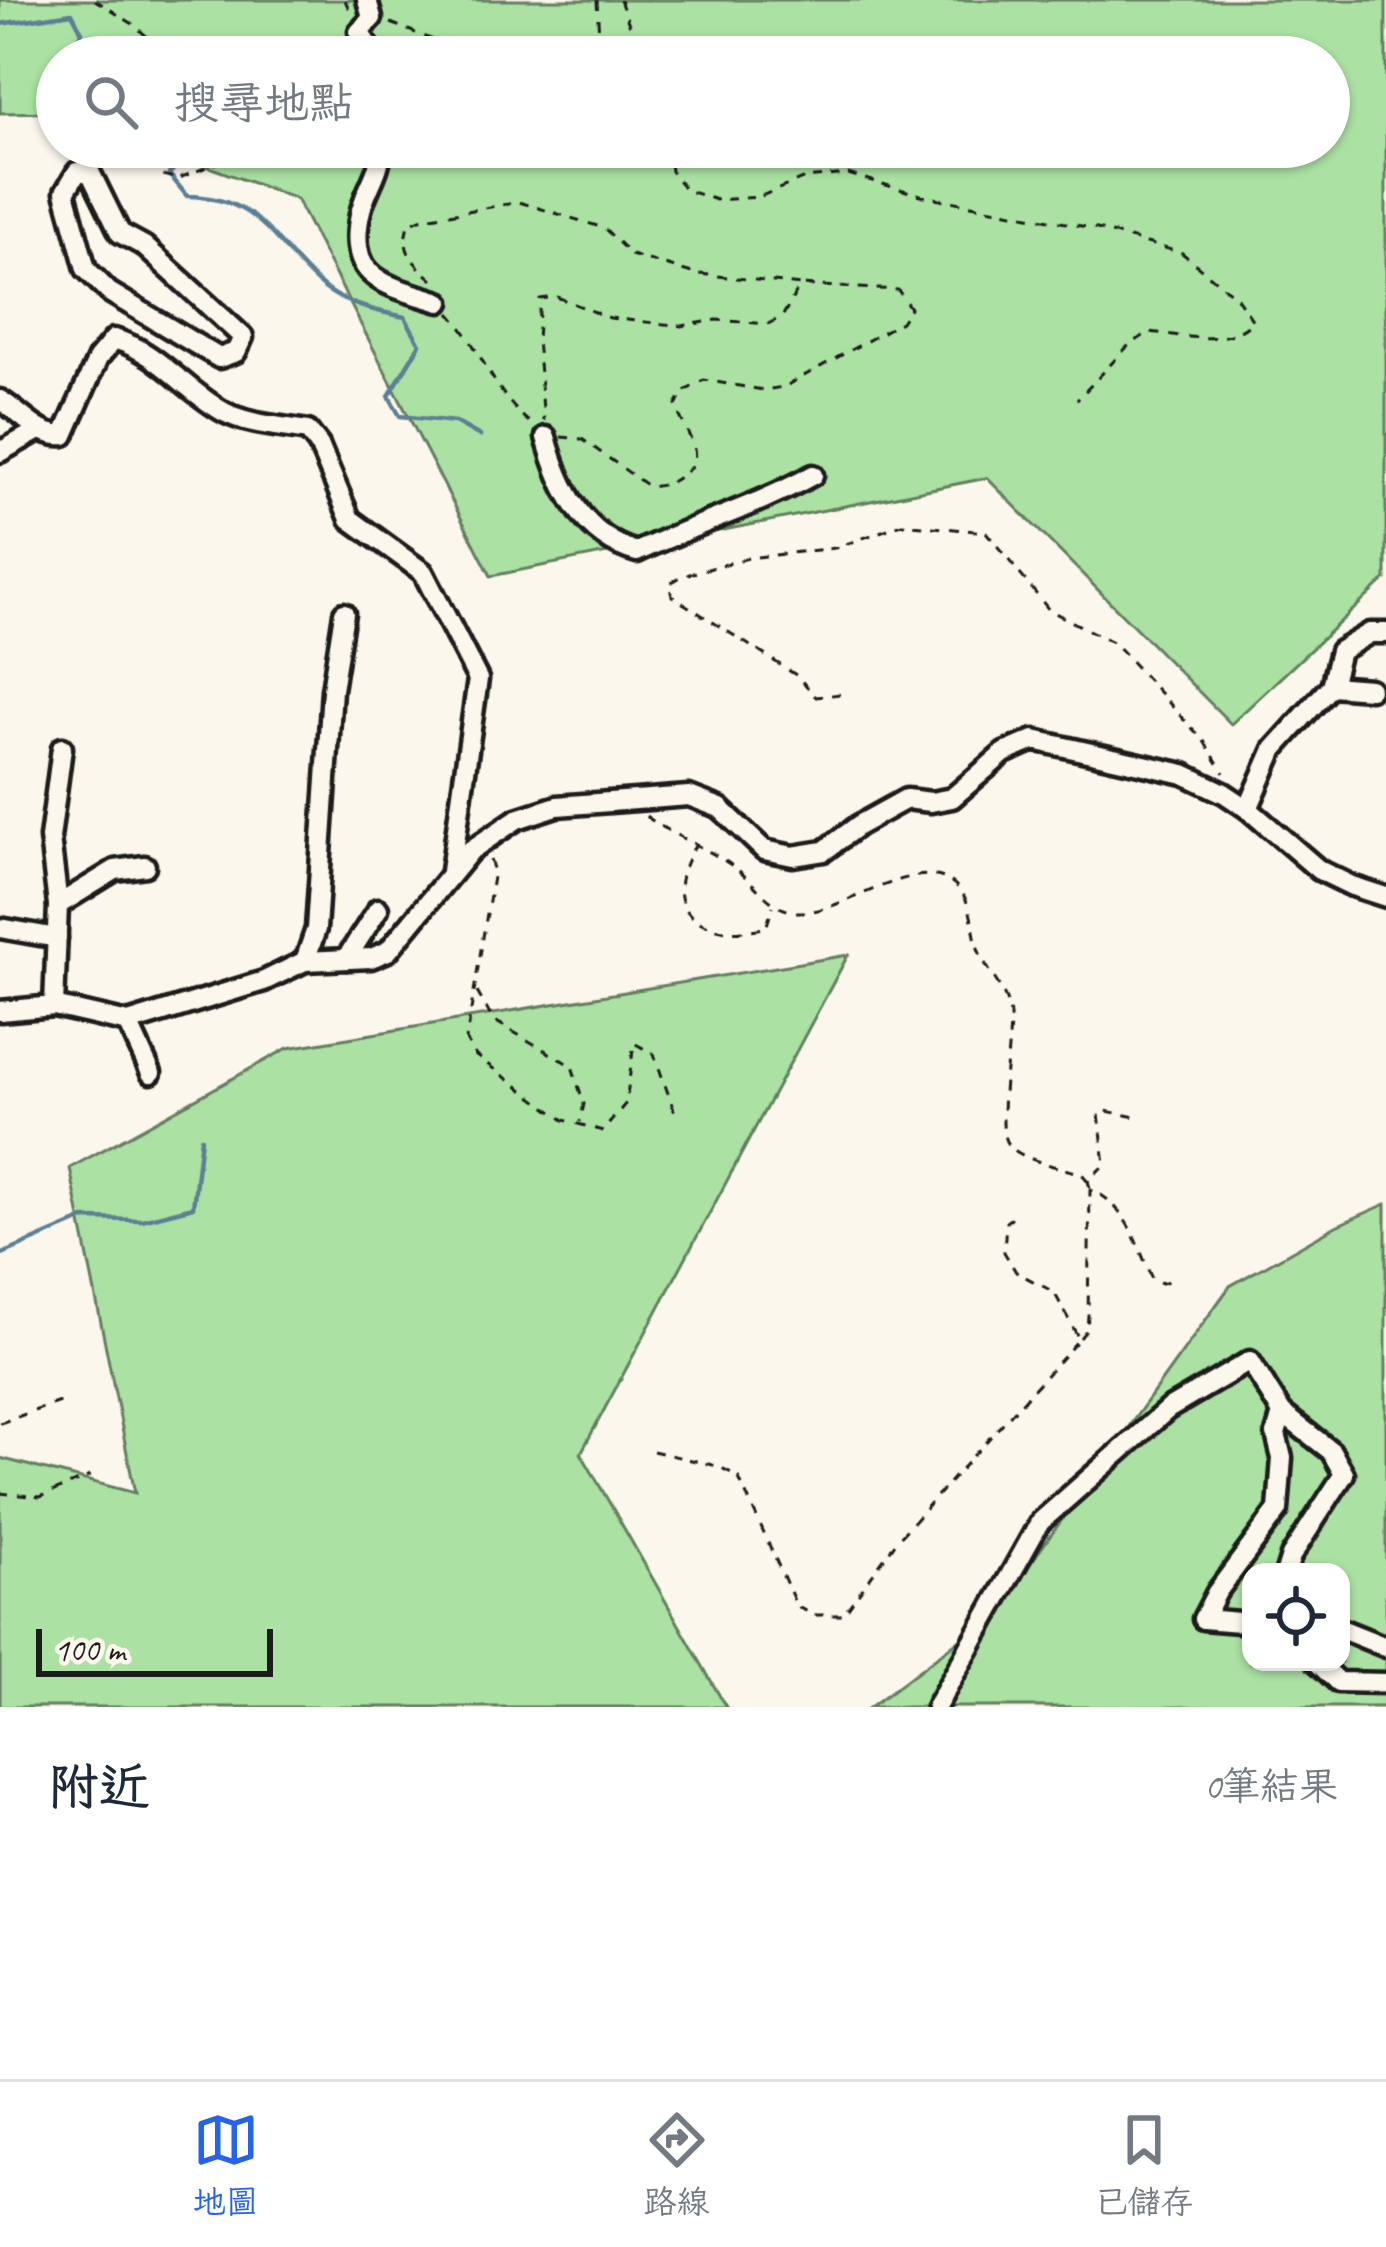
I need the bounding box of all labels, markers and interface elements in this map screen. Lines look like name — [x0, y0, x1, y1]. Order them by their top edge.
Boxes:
search box — [36, 36, 1350, 168]
icon: search — [78, 69, 144, 135]
text: 搜尋地點 — [174, 75, 354, 132]
map controls — [1242, 1563, 1350, 1671]
button: locate — [1242, 1563, 1350, 1671]
scale bar — [36, 1623, 273, 1676]
text: 100 m — [54, 1629, 125, 1671]
text: 附近 — [48, 1755, 150, 1819]
text: 0筆結果 — [1203, 1762, 1338, 1811]
tab: 地圖 — [193, 2107, 259, 2223]
tab: 路線 — [644, 2107, 710, 2223]
tab: 已儲存 — [1095, 2107, 1194, 2223]

